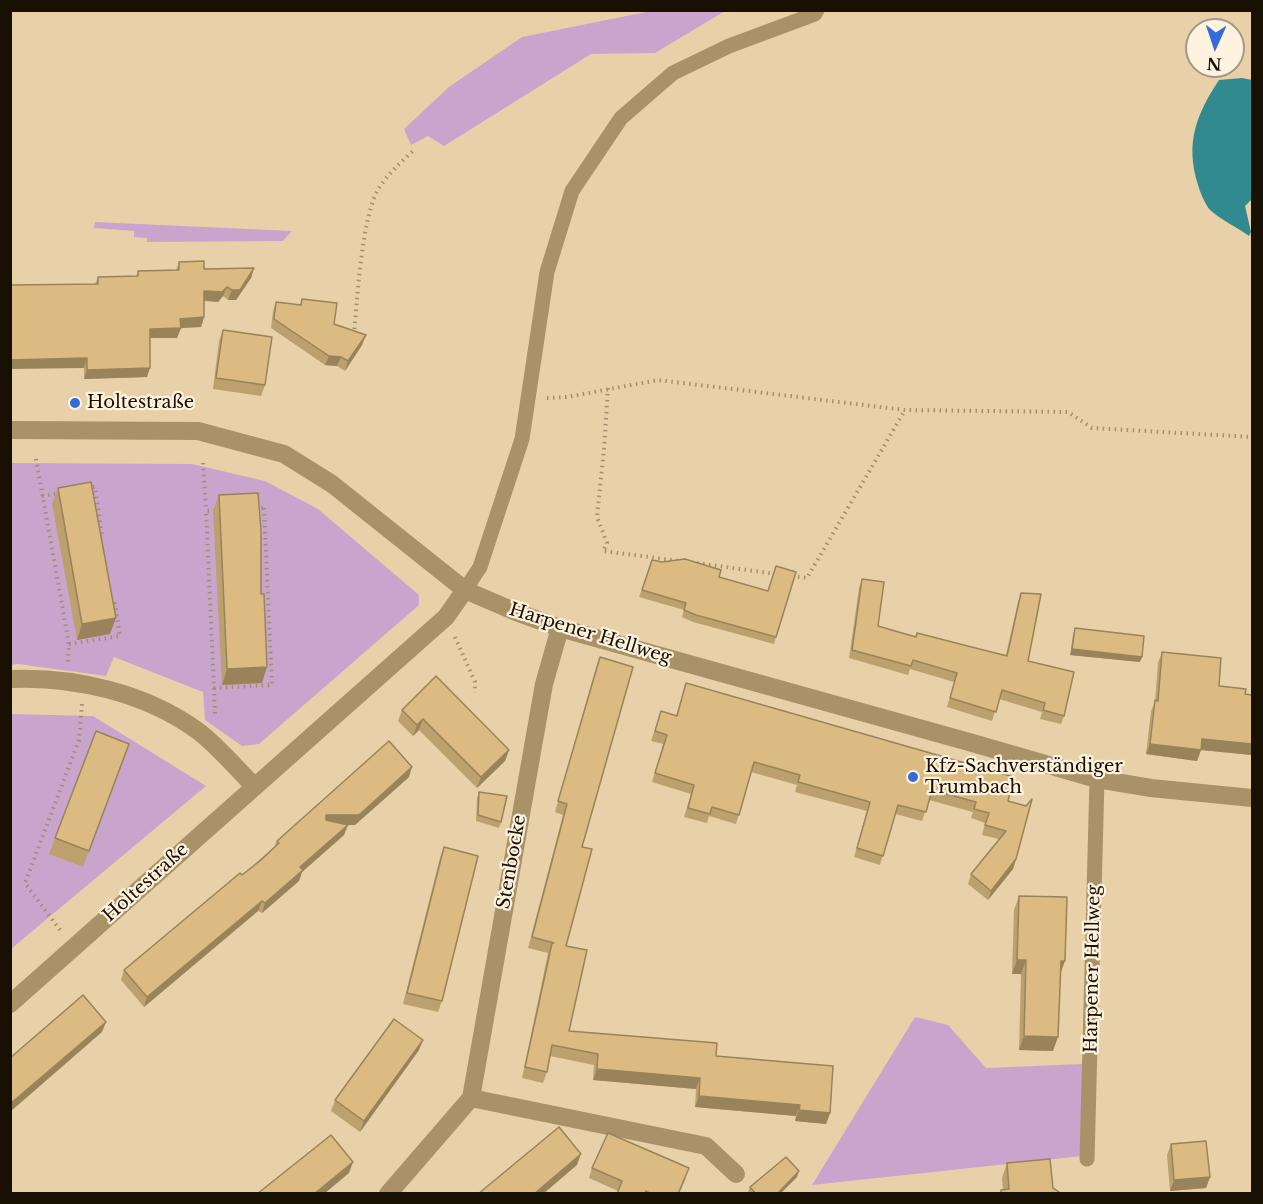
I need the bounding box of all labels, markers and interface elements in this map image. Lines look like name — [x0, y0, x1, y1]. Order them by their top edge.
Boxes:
north arrow — [1185, 18, 1245, 78]
text: N — [1206, 54, 1222, 74]
place label: Holtestraße — [87, 392, 194, 414]
marker: Holtestraße — [68, 396, 82, 410]
street label: Harpener Hellweg — [506, 599, 674, 669]
place label: Kfz-Sachverständiger Trumbach — [925, 756, 1123, 798]
marker: Kfz-Sachverständiger Trumbach — [906, 770, 920, 784]
street label: Stenbocke — [493, 813, 531, 911]
street label: Holtestraße — [99, 839, 193, 927]
street label: Harpener Hellweg — [1081, 885, 1105, 1053]

